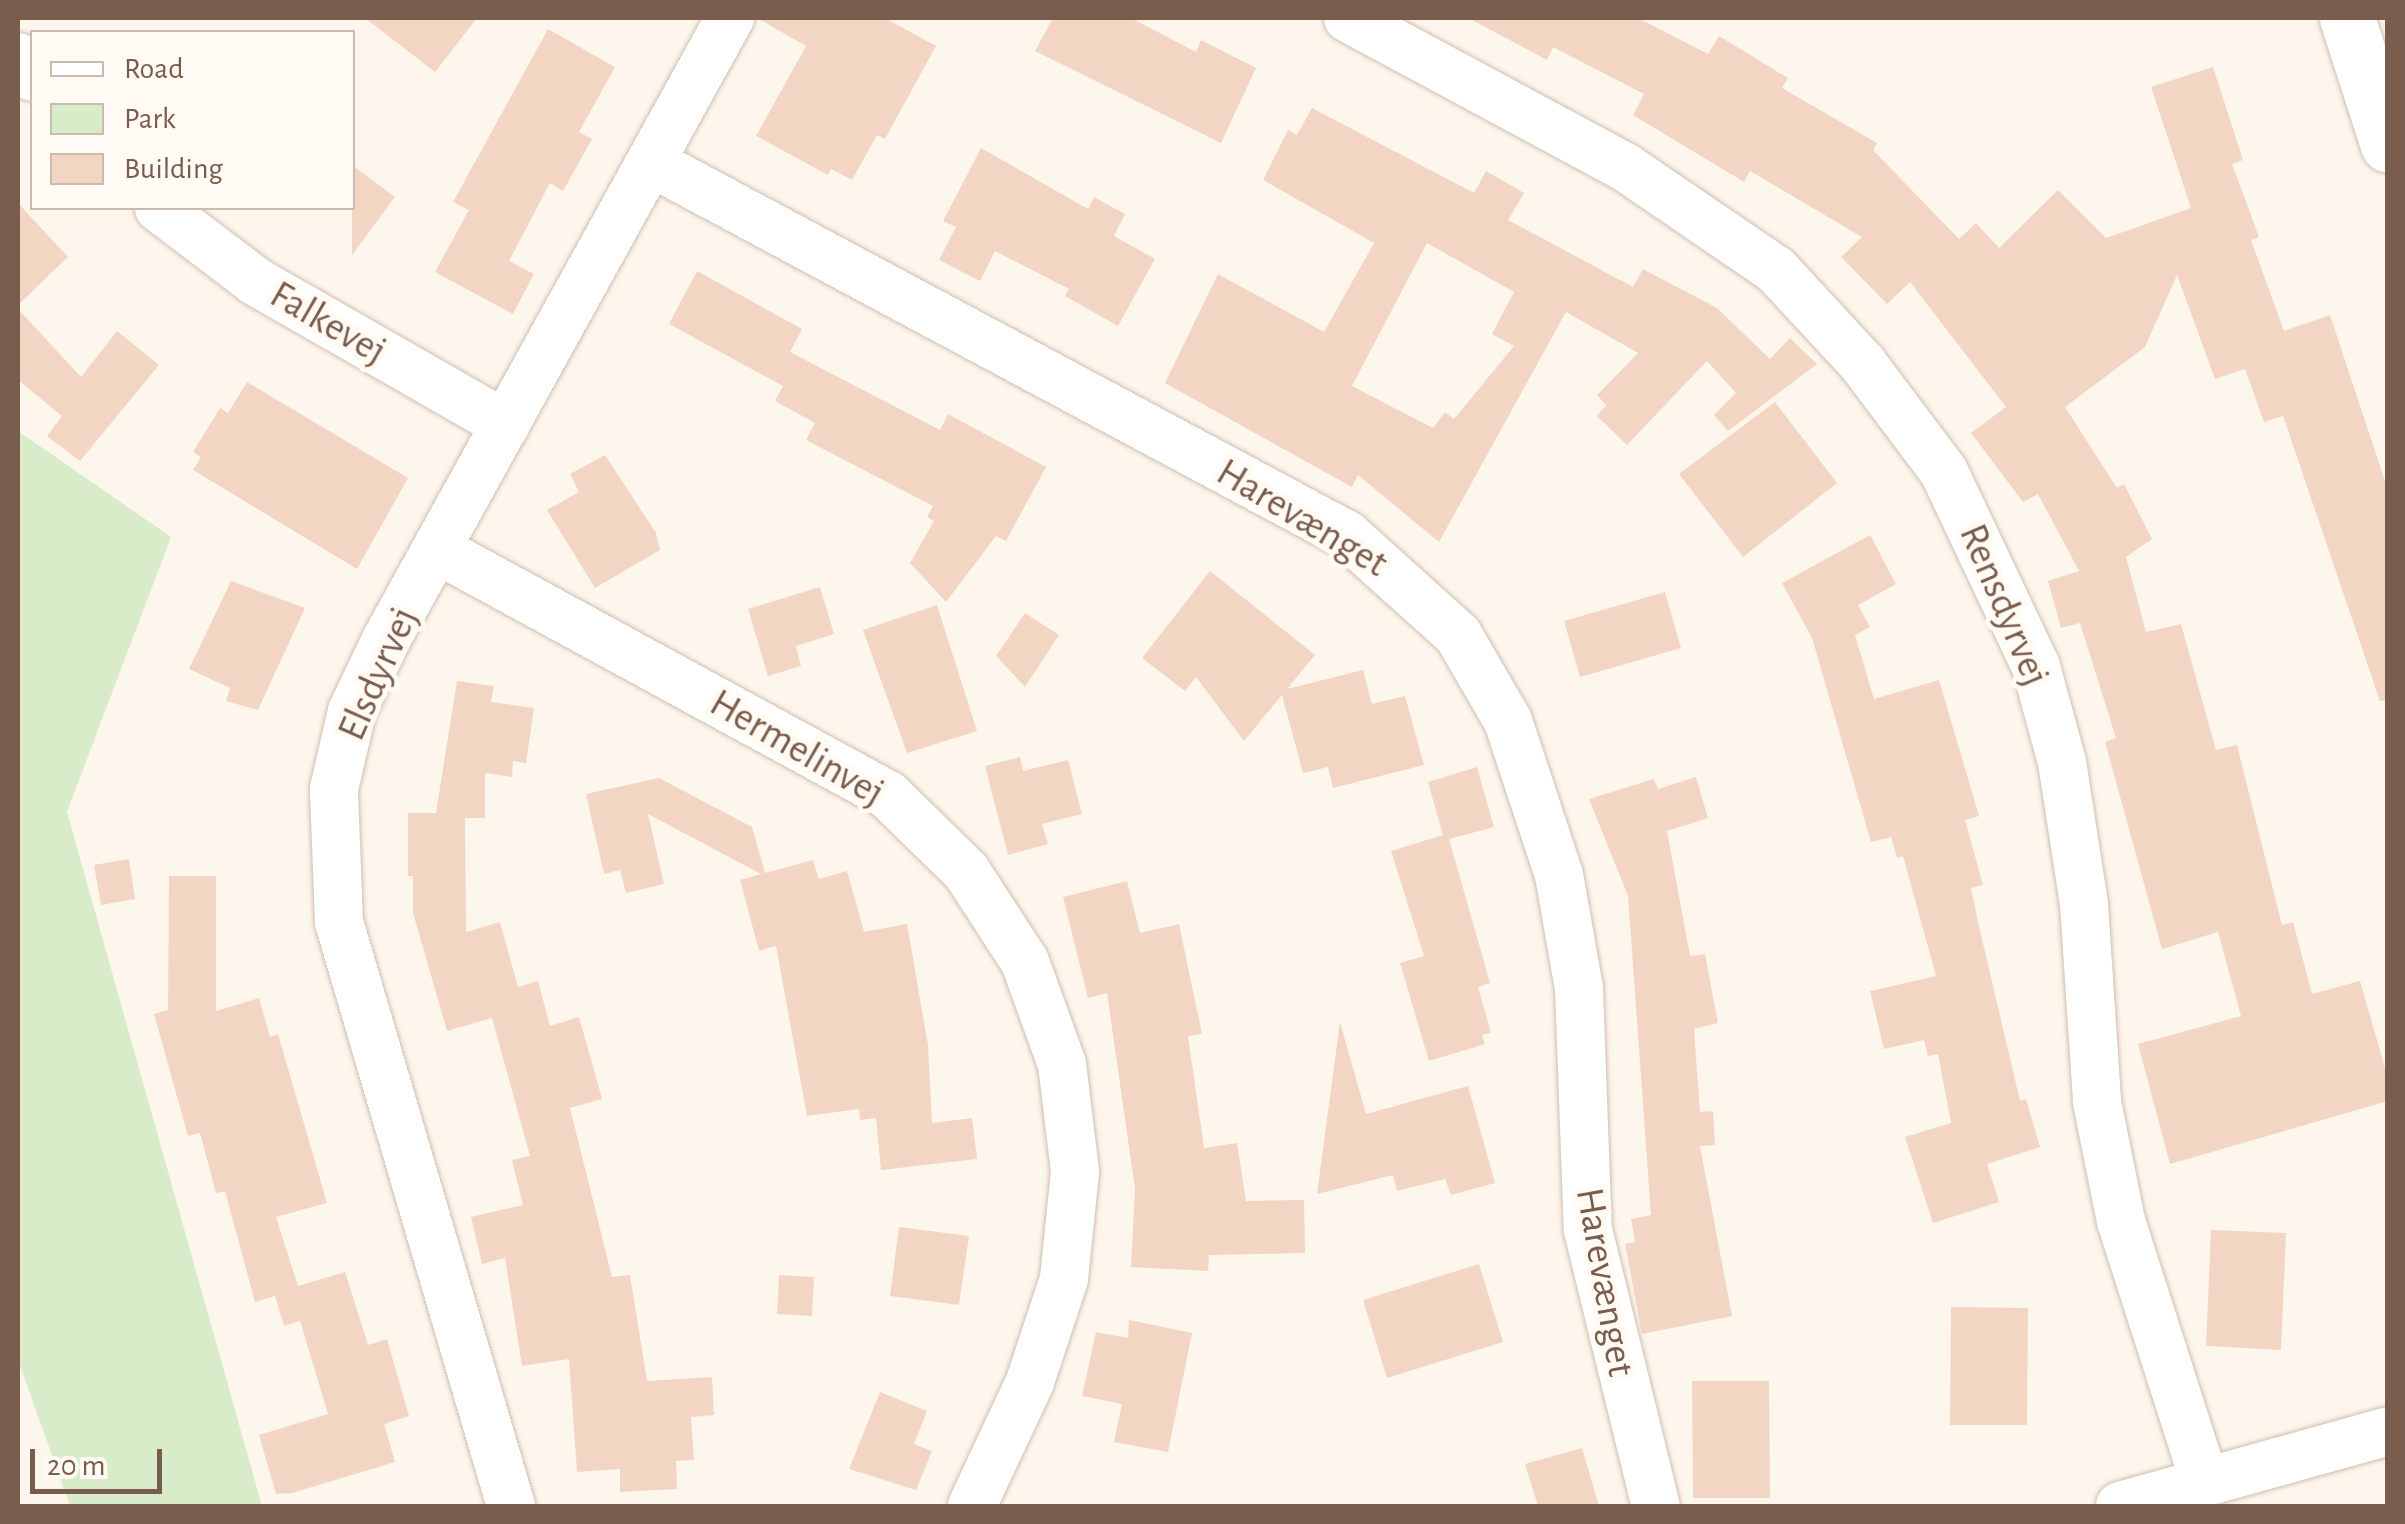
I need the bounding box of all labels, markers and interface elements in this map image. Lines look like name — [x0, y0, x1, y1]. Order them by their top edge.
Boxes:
legend — [30, 30, 355, 210]
text: Road — [124, 54, 184, 84]
text: Park — [124, 104, 176, 134]
text: Building — [124, 154, 223, 184]
street label: Falkevej — [261, 271, 395, 375]
street label: Harevænget — [1208, 448, 1396, 588]
street label: Rensdyrvej — [1948, 517, 2060, 693]
street label: Elsdyrvej — [328, 600, 428, 748]
street label: Hermelinvej — [701, 679, 893, 817]
street label: Harevænget — [1565, 1184, 1645, 1380]
scale bar — [35, 1429, 168, 1491]
text: 20 m — [47, 1451, 105, 1481]

